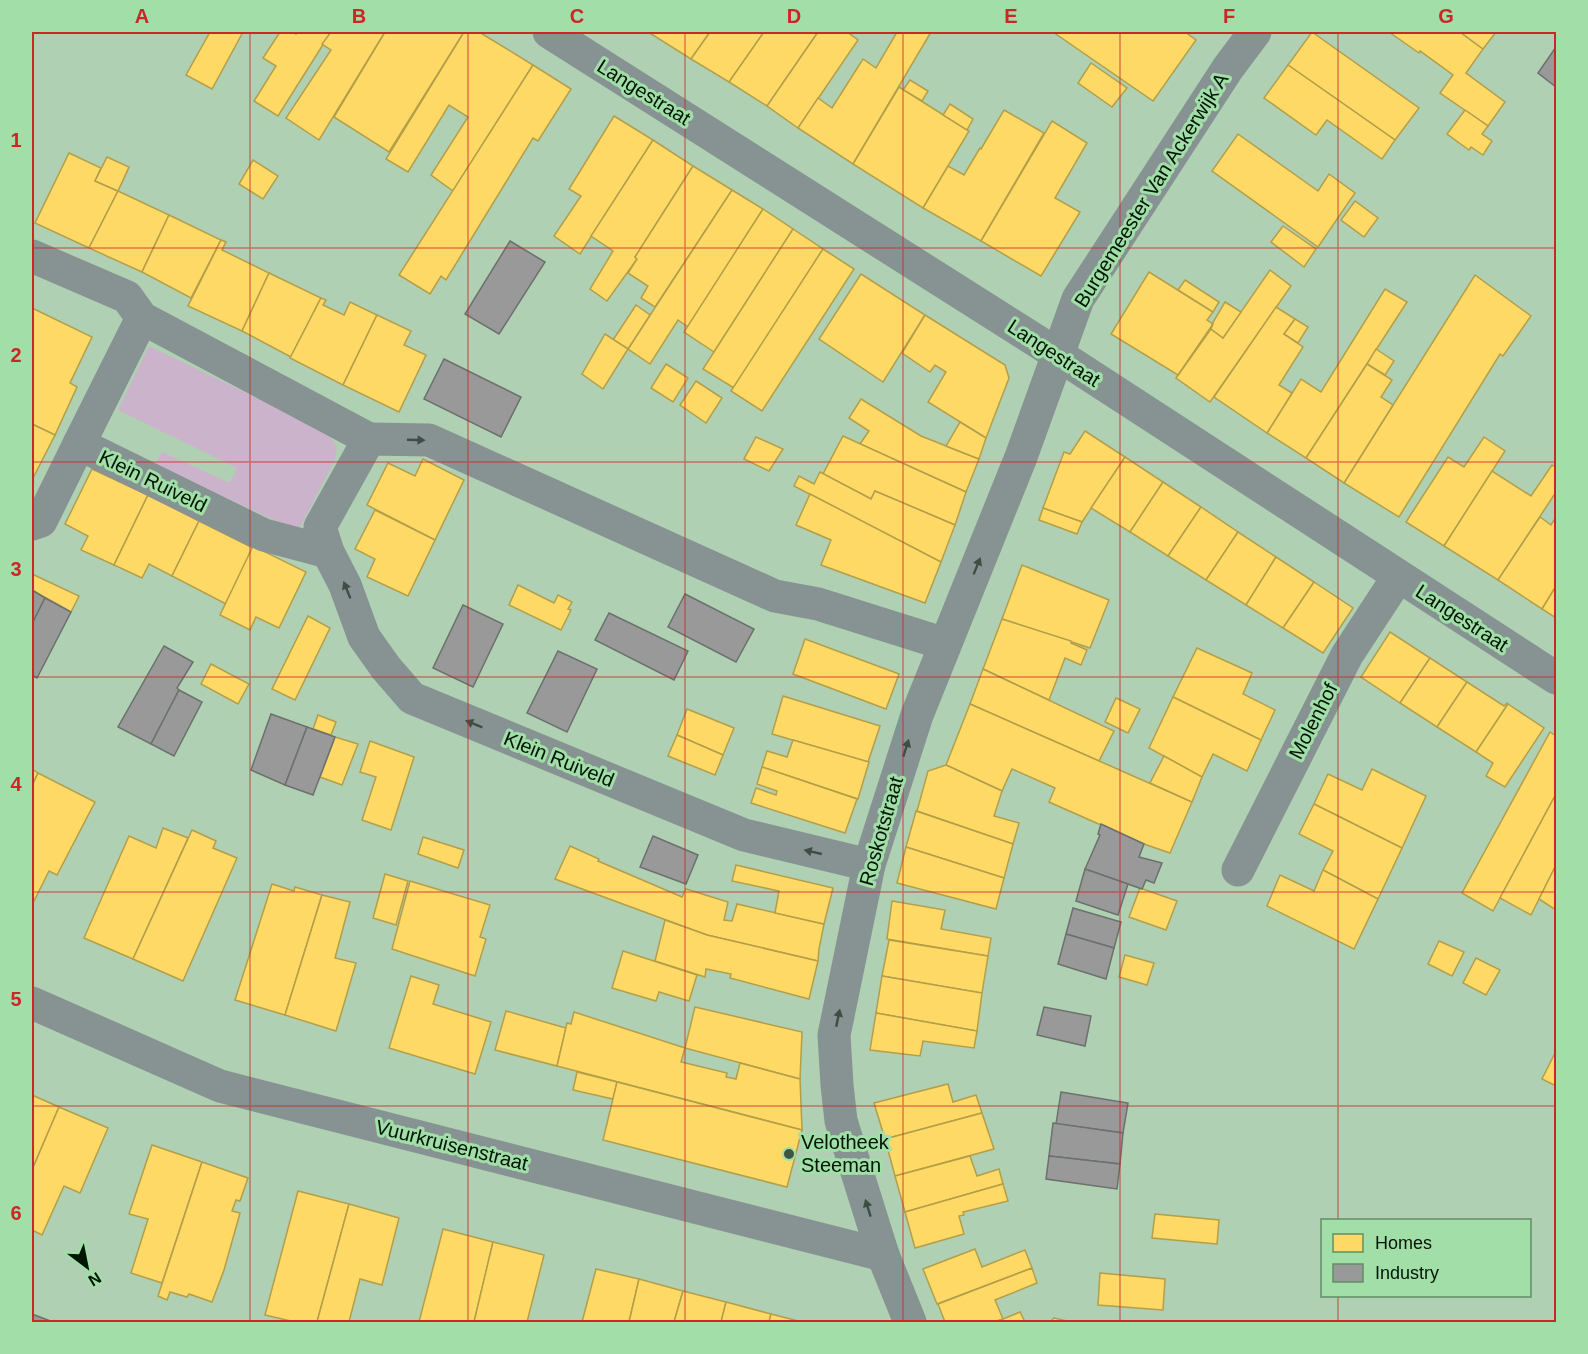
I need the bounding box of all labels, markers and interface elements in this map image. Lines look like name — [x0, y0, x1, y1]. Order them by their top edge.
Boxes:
text: A — [135, 5, 149, 27]
text: B — [352, 5, 366, 27]
text: C — [570, 5, 584, 27]
text: D — [787, 5, 801, 27]
text: E — [1004, 5, 1018, 27]
text: F — [1223, 5, 1235, 27]
text: G — [1438, 5, 1454, 27]
street label: Langestraat — [593, 55, 695, 130]
street label: Burgemeester Van Ackerwijk A — [1070, 68, 1233, 311]
text: 1 — [10, 129, 22, 151]
street label: Langestraat — [1004, 315, 1105, 391]
text: 2 — [10, 344, 22, 366]
one-way arrow — [406, 435, 425, 445]
street label: Klein Ruiveld — [96, 446, 210, 516]
one-way arrow — [972, 557, 982, 575]
text: 3 — [10, 558, 22, 580]
one-way arrow — [341, 580, 351, 598]
street label: Langestraat — [1412, 580, 1513, 656]
street label: Molenhof — [1285, 679, 1342, 763]
one-way arrow — [464, 719, 482, 729]
street label: Klein Ruiveld — [501, 727, 617, 791]
one-way arrow — [902, 739, 912, 757]
text: 4 — [10, 773, 22, 795]
street label: Roskotstraat — [855, 774, 907, 888]
one-way arrow — [803, 846, 822, 856]
text: 5 — [10, 988, 22, 1010]
one-way arrow — [833, 1009, 843, 1027]
street label: Vuurkruisenstraat — [374, 1115, 531, 1175]
place label: Velotheek Steeman — [801, 1131, 890, 1176]
marker: Velotheek Steeman — [782, 1147, 796, 1161]
one-way arrow — [863, 1199, 873, 1217]
text: 6 — [10, 1202, 22, 1224]
legend — [1321, 1219, 1531, 1297]
text: Homes — [1375, 1233, 1432, 1253]
north arrow — [57, 1237, 117, 1297]
text: Industry — [1375, 1263, 1439, 1283]
text: N — [85, 1269, 104, 1290]

